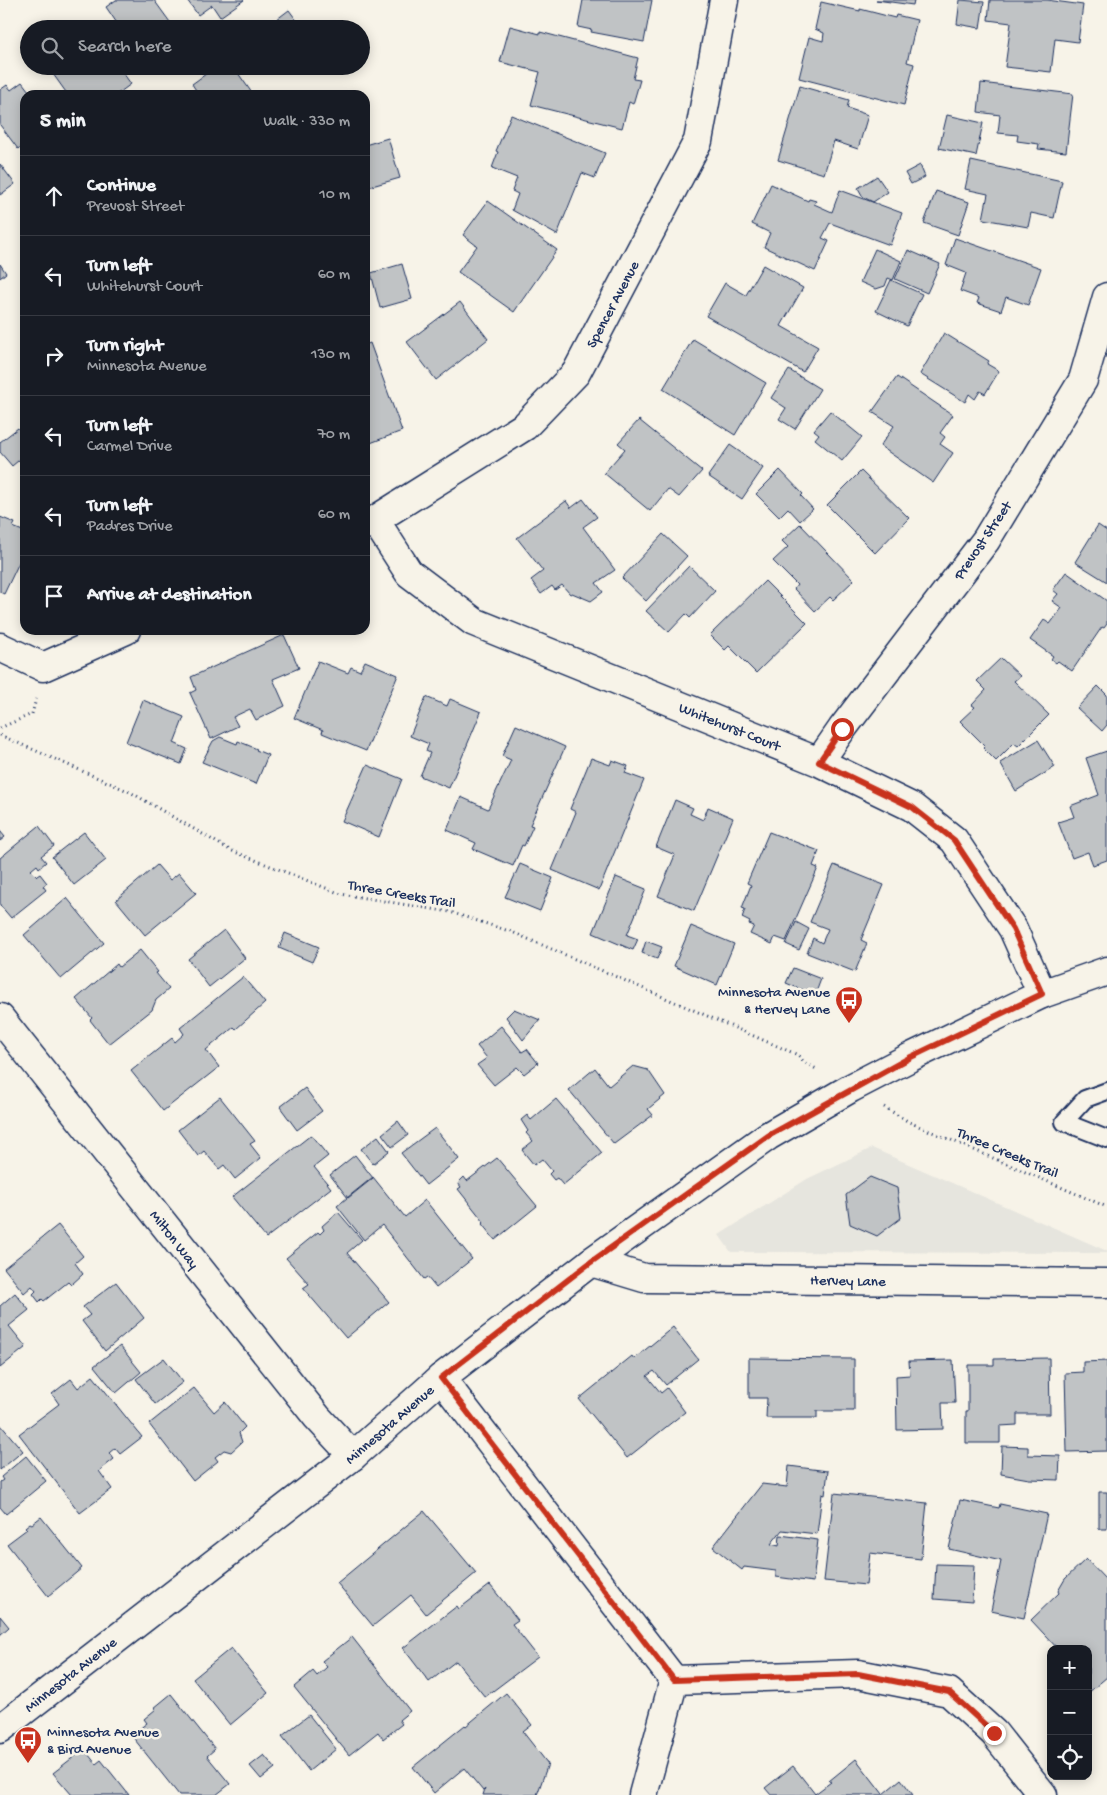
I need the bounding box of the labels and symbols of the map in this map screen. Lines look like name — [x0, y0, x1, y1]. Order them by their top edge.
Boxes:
street label: Spencer Avenue — [583, 258, 644, 352]
street label: Prevost Street — [950, 497, 1018, 585]
street label: Whitehurst Court — [676, 699, 784, 757]
route start — [831, 718, 854, 741]
street label: Three Creeks Trail — [346, 876, 457, 913]
place label: Minnesota Avenue & Hervey Lane — [718, 984, 830, 1019]
bus stop icon: Minnesota Avenue & Hervey Lane — [834, 985, 864, 1024]
street label: Three Creeks Trail — [953, 1124, 1061, 1183]
street label: Milton Way — [145, 1207, 202, 1274]
street label: Hervey Lane — [810, 1272, 886, 1292]
street label: Minnesota Avenue — [342, 1382, 439, 1469]
street label: Minnesota Avenue — [22, 1634, 121, 1717]
route end — [983, 1722, 1006, 1745]
place label: Minnesota Avenue & Bird Avenue — [47, 1724, 159, 1759]
bus stop icon: Minnesota Avenue & Bird Avenue — [13, 1725, 43, 1764]

